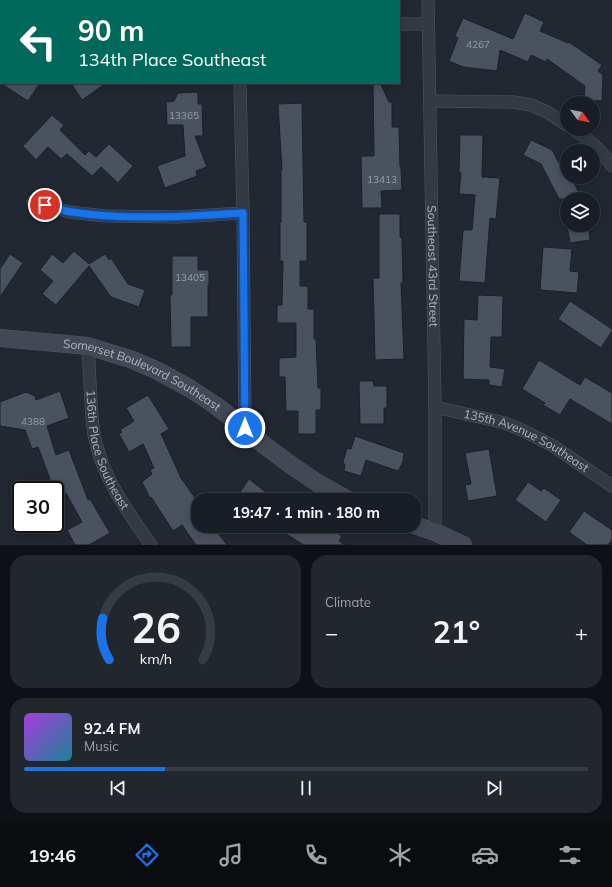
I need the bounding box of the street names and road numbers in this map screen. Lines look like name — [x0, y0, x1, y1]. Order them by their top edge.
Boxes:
street label: Southeast 43rd Street — [425, 205, 442, 327]
street label: Somerset Boulevard Southeast — [62, 336, 224, 414]
street label: 136th Place Southeast — [83, 390, 133, 512]
street label: 135th Avenue Southeast — [462, 406, 592, 475]

